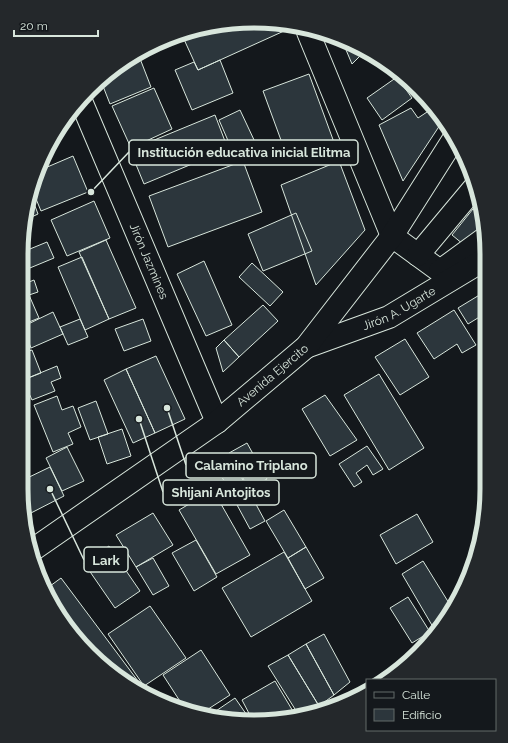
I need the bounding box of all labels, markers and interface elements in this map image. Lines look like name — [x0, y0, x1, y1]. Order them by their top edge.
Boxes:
scale bar — [14, 12, 98, 38]
text: 20 m — [20, 19, 48, 33]
callout: Institución educativa inicial Elitma — [129, 140, 358, 165]
text: Institución educativa inicial Elitma — [138, 145, 351, 160]
street label: Jirón Jazmines — [127, 221, 171, 301]
street label: Jirón A. Ugarte — [361, 284, 438, 333]
street label: Avenida Ejercito — [234, 341, 311, 409]
callout: Calamino Triplano — [186, 453, 316, 478]
text: Calamino Triplano — [194, 458, 308, 473]
callout: Shijani Antojitos — [163, 480, 279, 505]
text: Shijani Antojitos — [171, 485, 271, 500]
callout: Lark — [84, 547, 128, 572]
text: Lark — [92, 553, 120, 568]
legend — [366, 679, 496, 731]
text: Calle — [402, 688, 430, 702]
text: Edificio — [402, 708, 442, 722]

